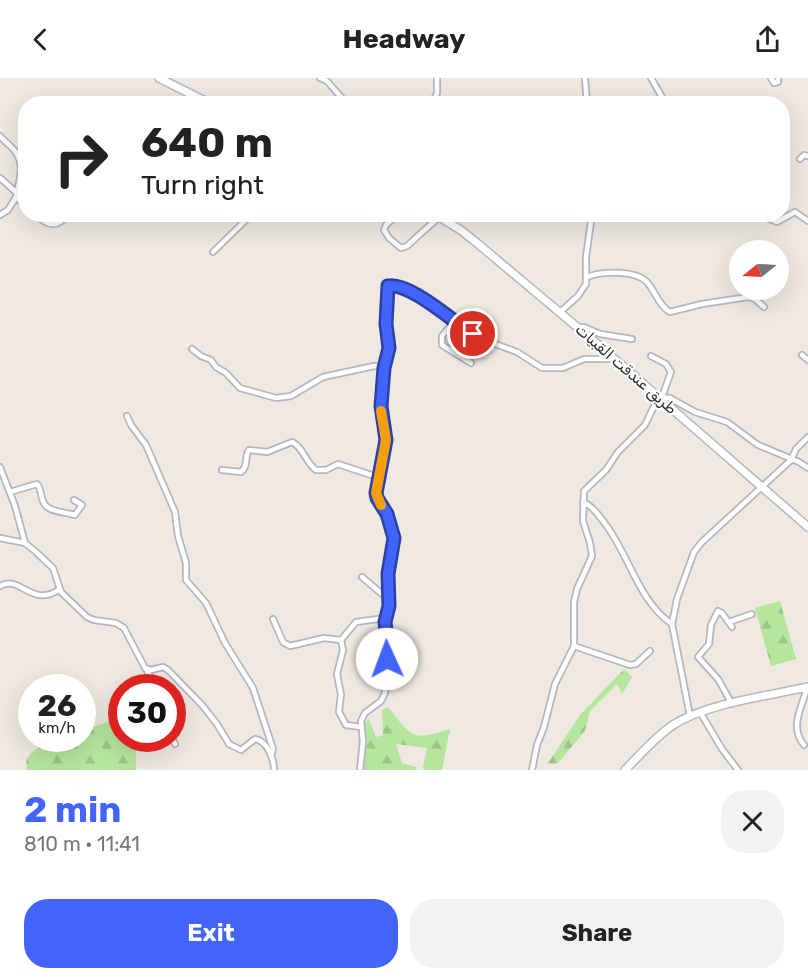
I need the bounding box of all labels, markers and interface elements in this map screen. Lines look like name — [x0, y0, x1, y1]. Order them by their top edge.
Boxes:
icon: back — [24, 23, 57, 56]
text: Headway — [343, 23, 465, 55]
icon: share — [751, 23, 784, 56]
text: 640 m — [141, 118, 273, 168]
icon: right — [42, 120, 120, 198]
text: Turn right — [141, 169, 264, 201]
north arrow — [729, 240, 789, 300]
map controls — [729, 240, 789, 300]
pin — [447, 308, 498, 359]
icon: arrive — [456, 317, 489, 350]
street label: طريق عندقت القبيات — [572, 320, 680, 418]
position arrow — [355, 627, 419, 691]
speed limit sign: 30 — [108, 674, 186, 752]
text: 26 — [37, 688, 77, 724]
text: km/h — [38, 719, 76, 737]
text: 2 min — [24, 788, 122, 831]
button: close — [721, 790, 784, 853]
text: 810 m · 11:41 — [24, 832, 140, 856]
button: Exit — [24, 899, 398, 968]
button: Share — [410, 899, 784, 968]

